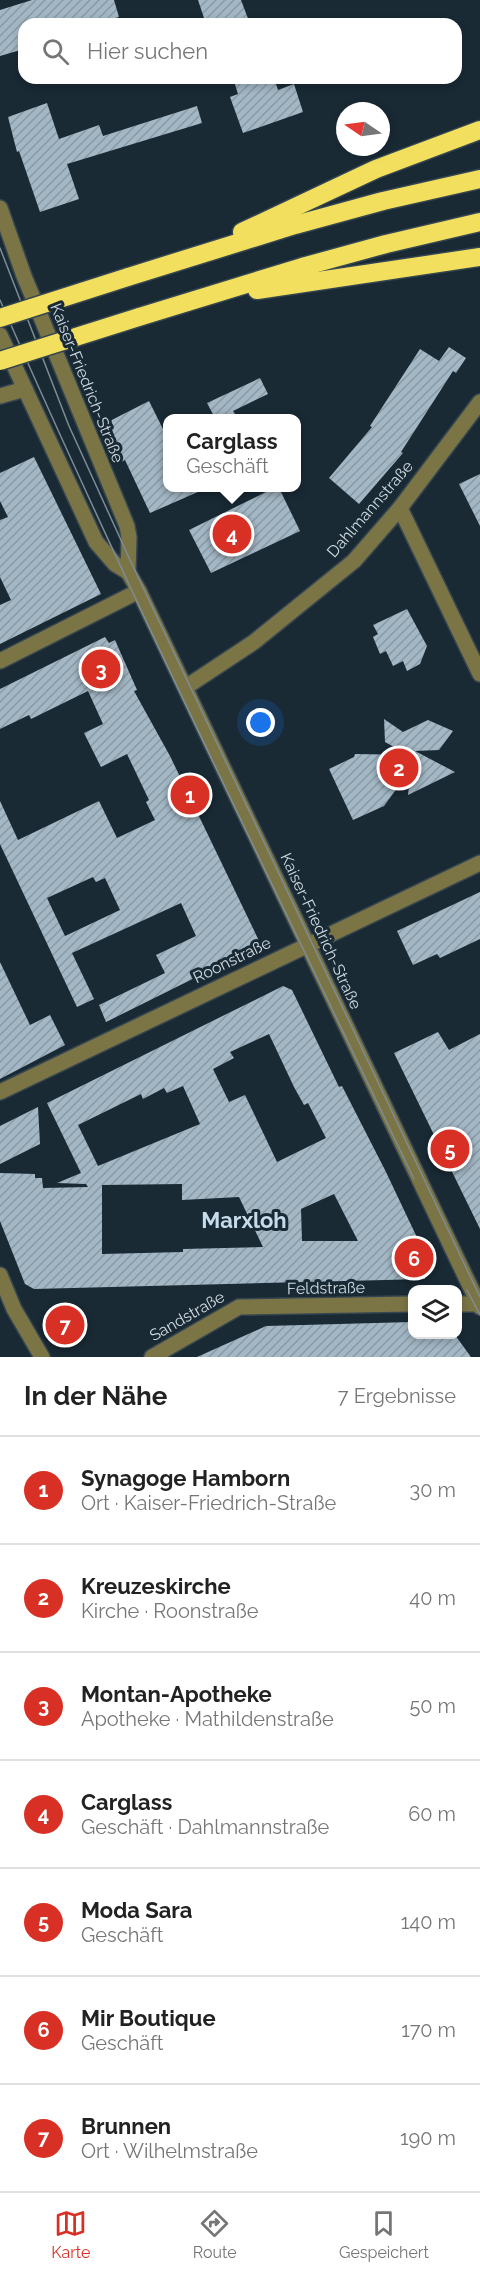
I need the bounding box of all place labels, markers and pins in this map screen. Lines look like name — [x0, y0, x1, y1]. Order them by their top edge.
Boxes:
pin: 4 — [212, 512, 252, 556]
pin: 3 — [82, 646, 120, 692]
pin: 2 — [380, 746, 418, 790]
pin: 1 — [170, 772, 210, 818]
pin: 5 — [430, 1126, 470, 1172]
pin: 6 — [394, 1236, 434, 1280]
pin: 7 — [46, 1302, 84, 1348]

